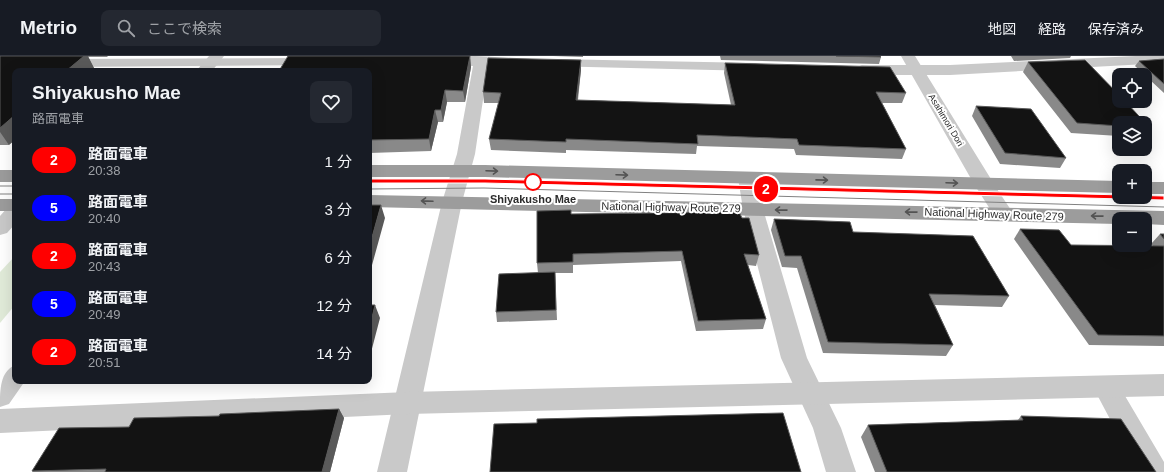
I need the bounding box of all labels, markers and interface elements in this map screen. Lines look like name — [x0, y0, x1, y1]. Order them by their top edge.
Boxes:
search box — [101, 10, 381, 46]
text: Metrio — [20, 17, 77, 38]
icon: search — [115, 17, 137, 39]
text: ここで検索 — [147, 20, 222, 37]
text: 地図 — [988, 21, 1016, 37]
text: 経路 — [1038, 21, 1066, 37]
text: 保存済み — [1088, 21, 1144, 37]
map controls — [1112, 68, 1152, 252]
button: locate — [1112, 68, 1152, 108]
button: heart — [310, 81, 352, 123]
text: Shiyakusho Mae — [32, 82, 181, 103]
street label: Asahimori Dori — [927, 92, 965, 148]
text: 路面電車 — [32, 111, 84, 126]
button: layers — [1112, 116, 1152, 156]
text: 路面電車 — [88, 145, 148, 162]
text: 2 — [50, 152, 58, 168]
text: 1 分 — [324, 153, 352, 170]
text: 20:38 — [88, 163, 121, 178]
button: + — [1112, 164, 1152, 204]
one-way arrow — [485, 167, 498, 175]
one-way arrow — [615, 171, 628, 179]
marker: Shiyakusho Mae — [524, 173, 542, 191]
line badge: 2 — [753, 176, 779, 202]
one-way arrow — [815, 176, 828, 184]
one-way arrow — [945, 179, 958, 187]
text: 2 — [762, 181, 770, 197]
text: 路面電車 — [88, 193, 148, 210]
place label: Shiyakusho Mae — [490, 193, 576, 205]
one-way arrow — [421, 197, 434, 205]
text: 5 — [50, 200, 58, 216]
street label: National Highway Route 279 — [601, 200, 741, 214]
text: 3 分 — [324, 201, 352, 218]
one-way arrow — [775, 206, 788, 214]
street label: National Highway Route 279 — [924, 206, 1064, 222]
one-way arrow — [905, 208, 918, 216]
text: 20:40 — [88, 211, 121, 226]
button: − — [1112, 212, 1152, 252]
one-way arrow — [1091, 213, 1104, 220]
text: 路面電車 — [88, 241, 148, 258]
text: 2 — [50, 248, 58, 264]
text: 6 分 — [324, 249, 352, 266]
text: 20:43 — [88, 259, 121, 274]
text: 路面電車 — [88, 289, 148, 306]
text: 5 — [50, 296, 58, 312]
text: 12 分 — [316, 297, 352, 314]
text: 20:49 — [88, 307, 121, 322]
text: 路面電車 — [88, 337, 148, 354]
text: 2 — [50, 344, 58, 360]
text: 14 分 — [316, 345, 352, 362]
text: 20:51 — [88, 355, 121, 370]

